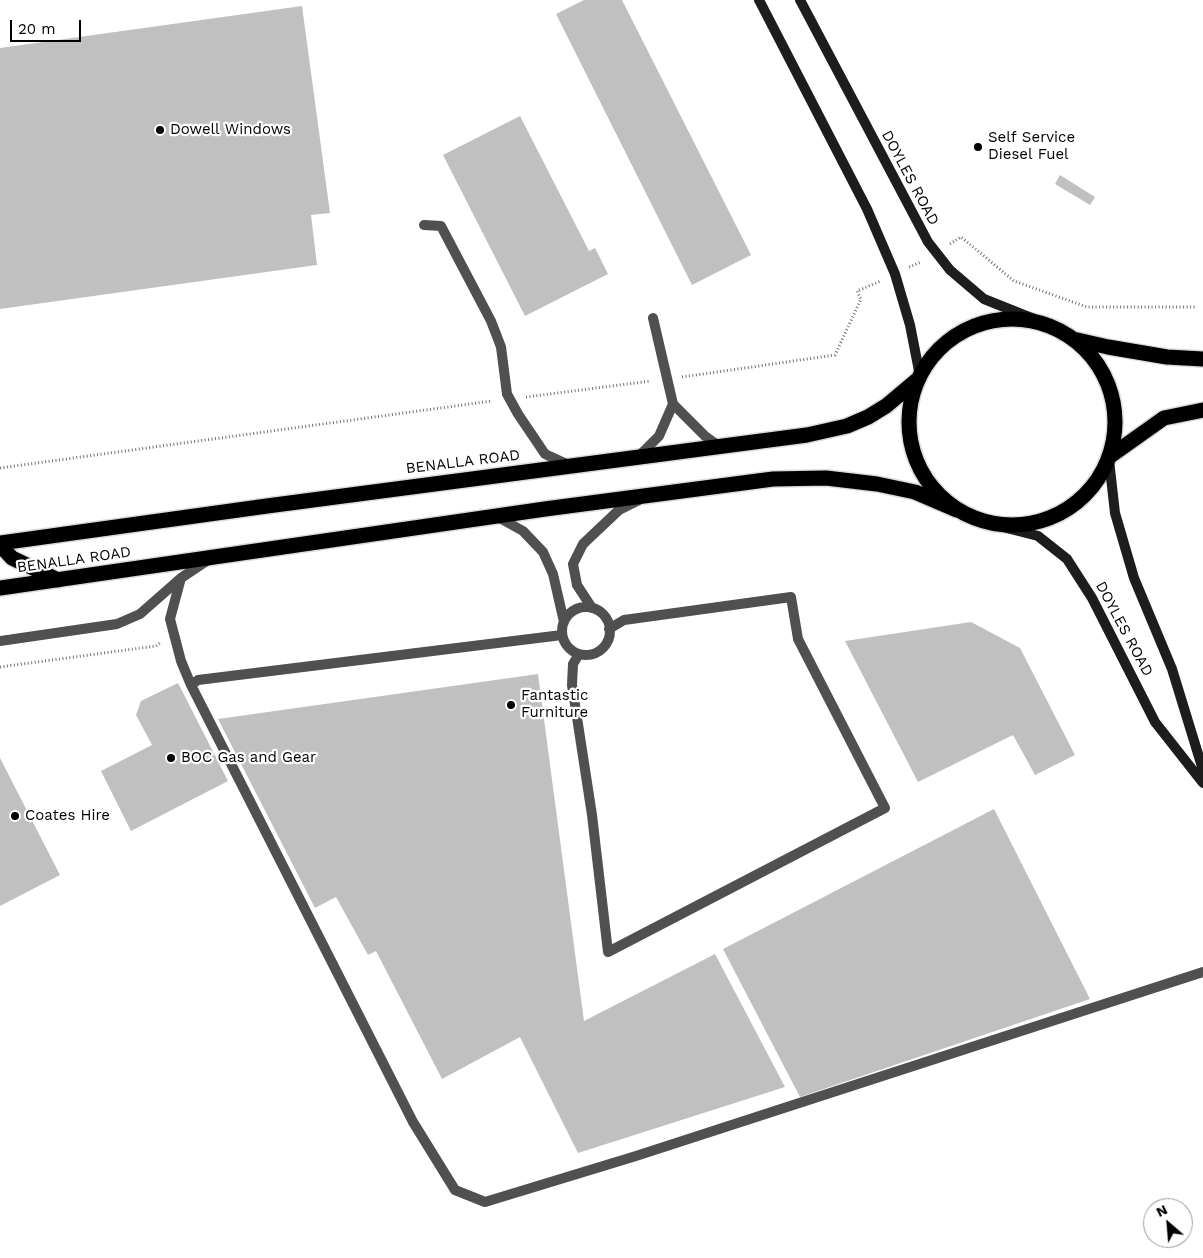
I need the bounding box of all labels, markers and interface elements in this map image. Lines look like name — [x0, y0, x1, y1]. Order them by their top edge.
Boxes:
scale bar — [12, 10, 84, 42]
text: 20 m — [18, 20, 56, 38]
place label: Dowell Windows — [170, 121, 291, 139]
marker: Dowell Windows — [154, 124, 166, 136]
street label: DOYLES ROAD — [877, 128, 943, 228]
place label: Self Service Diesel Fuel — [988, 129, 1075, 164]
marker: Self Service Diesel Fuel — [972, 141, 984, 153]
street label: BENALLA ROAD — [405, 446, 521, 478]
street label: BENALLA ROAD — [16, 543, 132, 577]
street label: DOYLES ROAD — [1091, 579, 1157, 679]
place label: Fantastic Furniture — [521, 687, 588, 722]
marker: Fantastic Furniture — [505, 699, 517, 711]
place label: BOC Gas and Gear — [181, 749, 316, 767]
marker: BOC Gas and Gear — [165, 752, 177, 764]
place label: Coates Hire — [25, 807, 110, 825]
marker: Coates Hire — [9, 810, 21, 822]
north arrow — [1143, 1198, 1193, 1248]
text: N — [1153, 1201, 1170, 1220]

